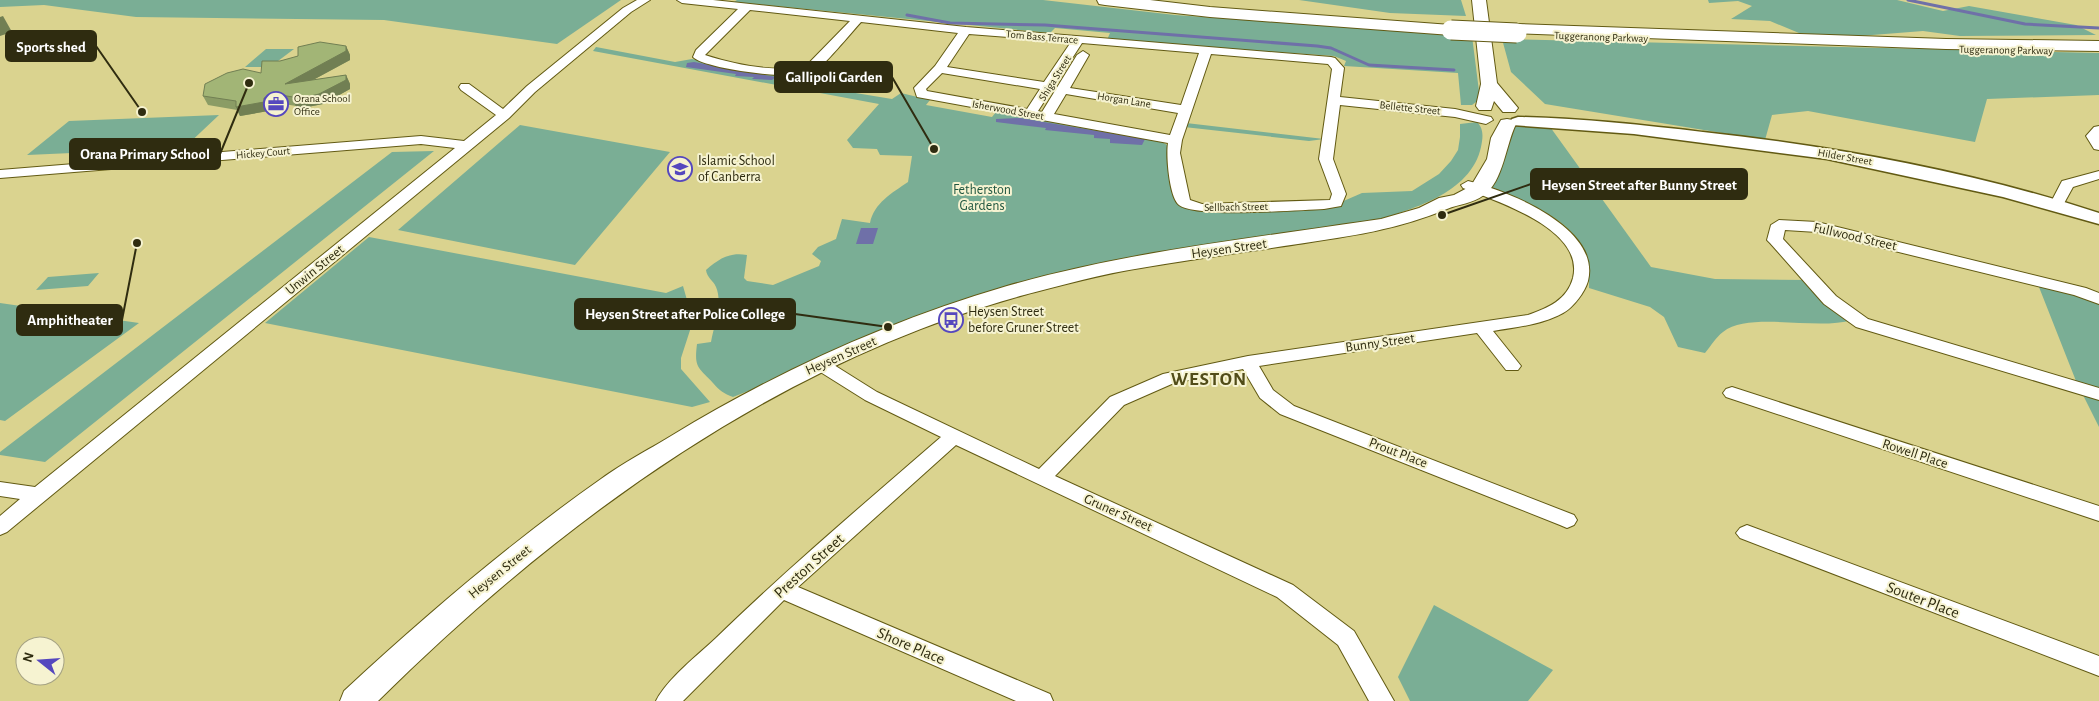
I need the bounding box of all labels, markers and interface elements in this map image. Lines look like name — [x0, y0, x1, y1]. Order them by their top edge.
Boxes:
street label: Tom Bass Terrace — [1005, 28, 1079, 46]
street label: Tuggeranong Parkway — [1554, 30, 1648, 44]
callout: Sports shed — [6, 31, 96, 61]
text: Sports shed — [16, 40, 86, 55]
street label: Tuggeranong Parkway — [1959, 44, 2053, 56]
street label: Shiga Street — [1037, 53, 1074, 103]
callout: Gallipoli Garden — [775, 62, 892, 92]
text: Gallipoli Garden — [785, 70, 883, 85]
street label: Horgan Lane — [1096, 90, 1152, 110]
office icon: Orana School Office — [263, 91, 289, 117]
place label: Orana School Office — [294, 93, 350, 117]
street label: Isherwood Street — [971, 98, 1045, 122]
street label: Bellette Street — [1379, 99, 1441, 117]
callout: Orana Primary School — [70, 139, 220, 169]
street label: Hickey Court — [235, 145, 291, 161]
text: Orana Primary School — [80, 147, 210, 162]
street label: Hilder Street — [1817, 147, 1873, 167]
place label: Islamic School of Canberra — [698, 154, 775, 184]
school or university icon: Islamic School of Canberra — [667, 156, 693, 182]
callout: Heysen Street after Bunny Street — [1531, 169, 1747, 199]
text: Heysen Street after Bunny Street — [1541, 178, 1737, 193]
park label: Fetherston Gardens — [953, 183, 1011, 213]
street label: Sellbach Street — [1204, 201, 1269, 213]
street label: Fullwood Street — [1812, 221, 1898, 253]
street label: Heysen Street — [1190, 237, 1268, 261]
street label: Unwin Street — [283, 242, 347, 298]
callout: Heysen Street after Police College — [575, 299, 795, 329]
callout: Amphitheater — [17, 305, 122, 335]
place label: Heysen Street before Gruner Street — [968, 305, 1079, 335]
text: Heysen Street after Police College — [585, 307, 785, 322]
bus stop icon: Heysen Street before Gruner Street — [938, 307, 964, 333]
text: Amphitheater — [27, 313, 113, 328]
street label: Bunny Street — [1344, 331, 1416, 355]
street label: Heysen Street — [804, 334, 879, 378]
district label: WESTON — [1171, 370, 1247, 389]
street label: Prout Place — [1367, 435, 1429, 471]
street label: Rowell Place — [1881, 437, 1949, 471]
street label: Gruner Street — [1082, 492, 1155, 534]
street label: Preston Street — [771, 531, 847, 601]
street label: Heysen Street — [466, 542, 534, 601]
street label: Souter Place — [1884, 579, 1962, 621]
street label: Shore Place — [875, 625, 947, 667]
north arrow — [15, 636, 65, 686]
text: N — [20, 651, 37, 664]

